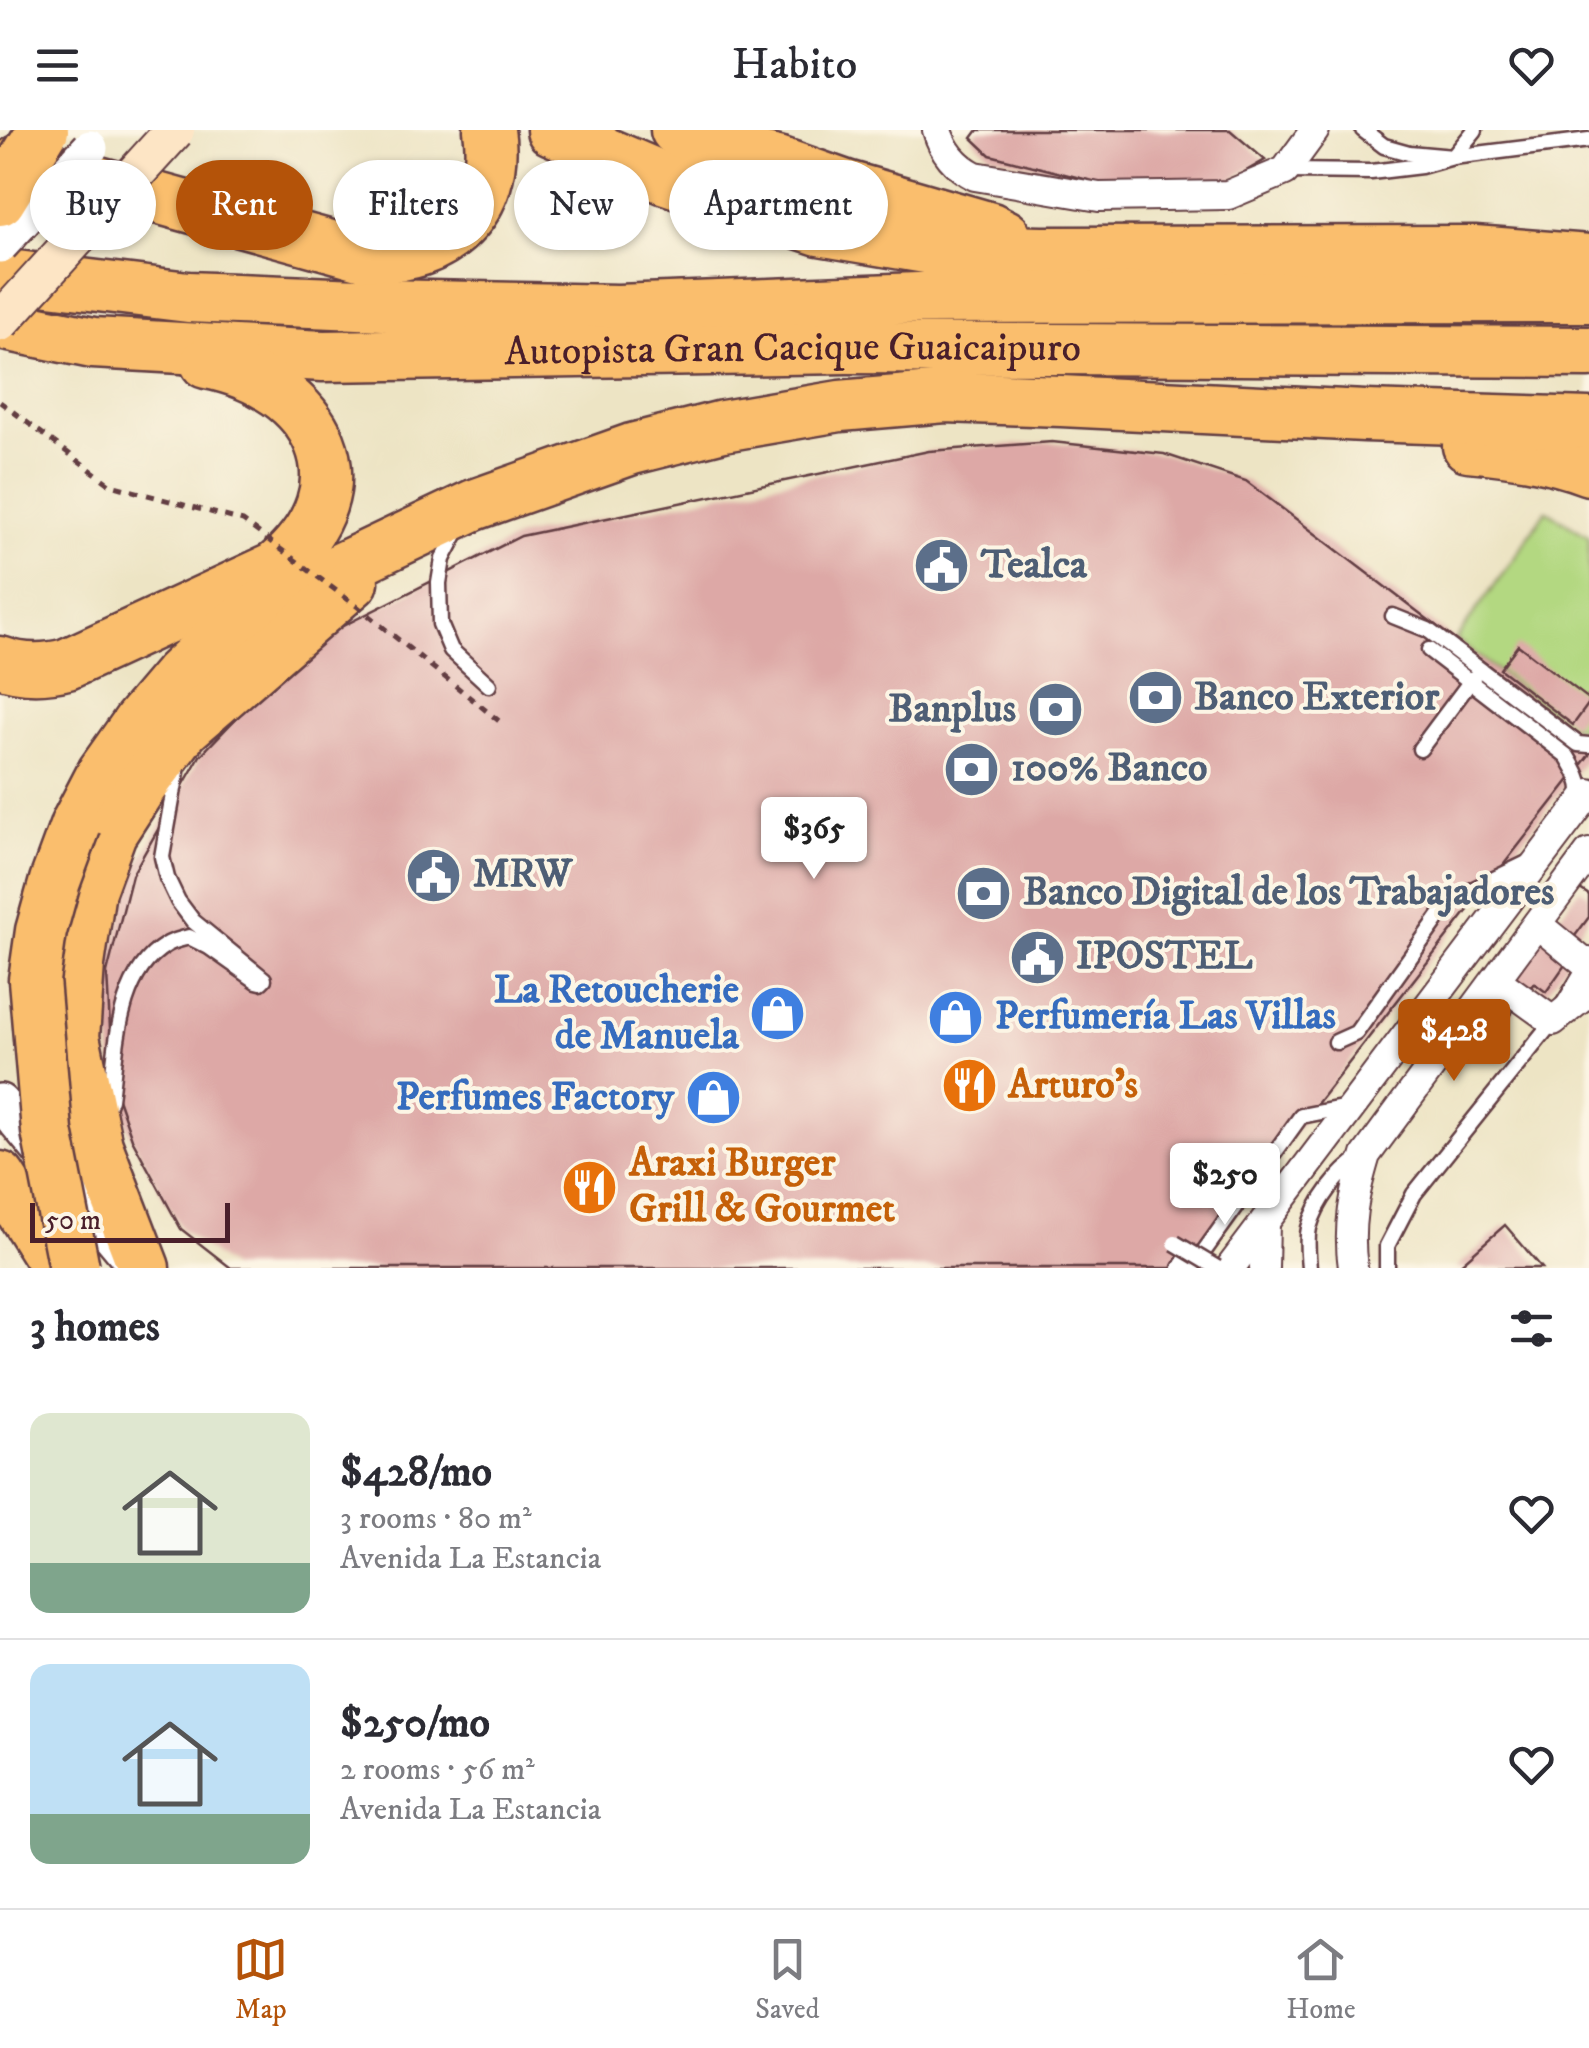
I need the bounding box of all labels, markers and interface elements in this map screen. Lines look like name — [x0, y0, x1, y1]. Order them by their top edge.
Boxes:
text: Habito — [732, 37, 857, 93]
icon: menu — [30, 38, 85, 93]
icon: heart — [1504, 38, 1559, 93]
chip: Buy — [30, 160, 156, 250]
chip: Rent — [176, 160, 313, 250]
chip: Filters — [333, 160, 494, 250]
chip: New — [514, 160, 649, 250]
chip: Apartment — [669, 160, 888, 250]
street label: Autopista Gran Cacique Guaicaipuro — [504, 323, 1081, 378]
public building icon: Tealca — [912, 536, 972, 596]
place label: Tealca — [980, 541, 1088, 591]
bank icon: Banco Exterior — [1125, 668, 1185, 728]
place label: Banco Exterior — [1194, 673, 1440, 723]
bank icon: Banplus — [1025, 680, 1085, 740]
place label: Banplus — [888, 685, 1016, 735]
bank icon: 100% Banco — [942, 739, 1002, 799]
place label: 100% Banco — [1011, 744, 1207, 794]
pin: $365 — [755, 797, 873, 882]
text: $365 — [783, 809, 845, 849]
public building icon: MRW — [404, 845, 464, 905]
place label: MRW — [473, 850, 573, 900]
bank icon: Banco Digital de los Trabajadores — [954, 863, 1014, 923]
place label: Banco Digital de los Trabajadores — [1023, 868, 1554, 918]
public building icon: IPOSTEL — [1007, 927, 1067, 987]
place label: IPOSTEL — [1076, 932, 1253, 982]
place label: La Retoucherie de Manuela — [494, 966, 740, 1062]
shop icon: La Retoucherie de Manuela — [748, 984, 808, 1044]
shop icon: Perfumería Las Villas — [926, 987, 986, 1047]
place label: Perfumería Las Villas — [995, 992, 1336, 1042]
pin: $428 — [1395, 999, 1513, 1084]
text: $428 — [1420, 1011, 1488, 1051]
restaurant icon: Arturo's — [939, 1056, 999, 1116]
place label: Arturo's — [1007, 1061, 1138, 1111]
shop icon: Perfumes Factory — [683, 1068, 743, 1128]
place label: Perfumes Factory — [396, 1073, 675, 1123]
place label: Araxi Burger Grill & Gourmet — [628, 1139, 895, 1235]
pin: $250 — [1166, 1143, 1284, 1228]
text: $250 — [1192, 1155, 1258, 1195]
restaurant icon: Araxi Burger Grill & Gourmet — [560, 1157, 620, 1217]
scale bar — [30, 1198, 230, 1242]
text: 50 m — [45, 1203, 101, 1238]
icon: filters — [1504, 1301, 1559, 1356]
text: 3 homes — [30, 1302, 160, 1354]
text: $428/mo — [340, 1447, 492, 1499]
icon: home — [110, 1453, 230, 1573]
icon: heart — [1504, 1486, 1559, 1541]
text: 3 rooms · 80 m² — [340, 1499, 532, 1539]
text: Avenida La Estancia — [340, 1539, 601, 1579]
text: $250/mo — [340, 1698, 490, 1750]
icon: home — [110, 1704, 230, 1824]
icon: heart — [1504, 1737, 1559, 1792]
text: 2 rooms · 56 m² — [340, 1750, 535, 1790]
text: Avenida La Estancia — [340, 1790, 601, 1830]
tab: Map — [233, 1932, 288, 2027]
tab: Saved — [755, 1932, 820, 2027]
tab: Home — [1286, 1932, 1356, 2027]

